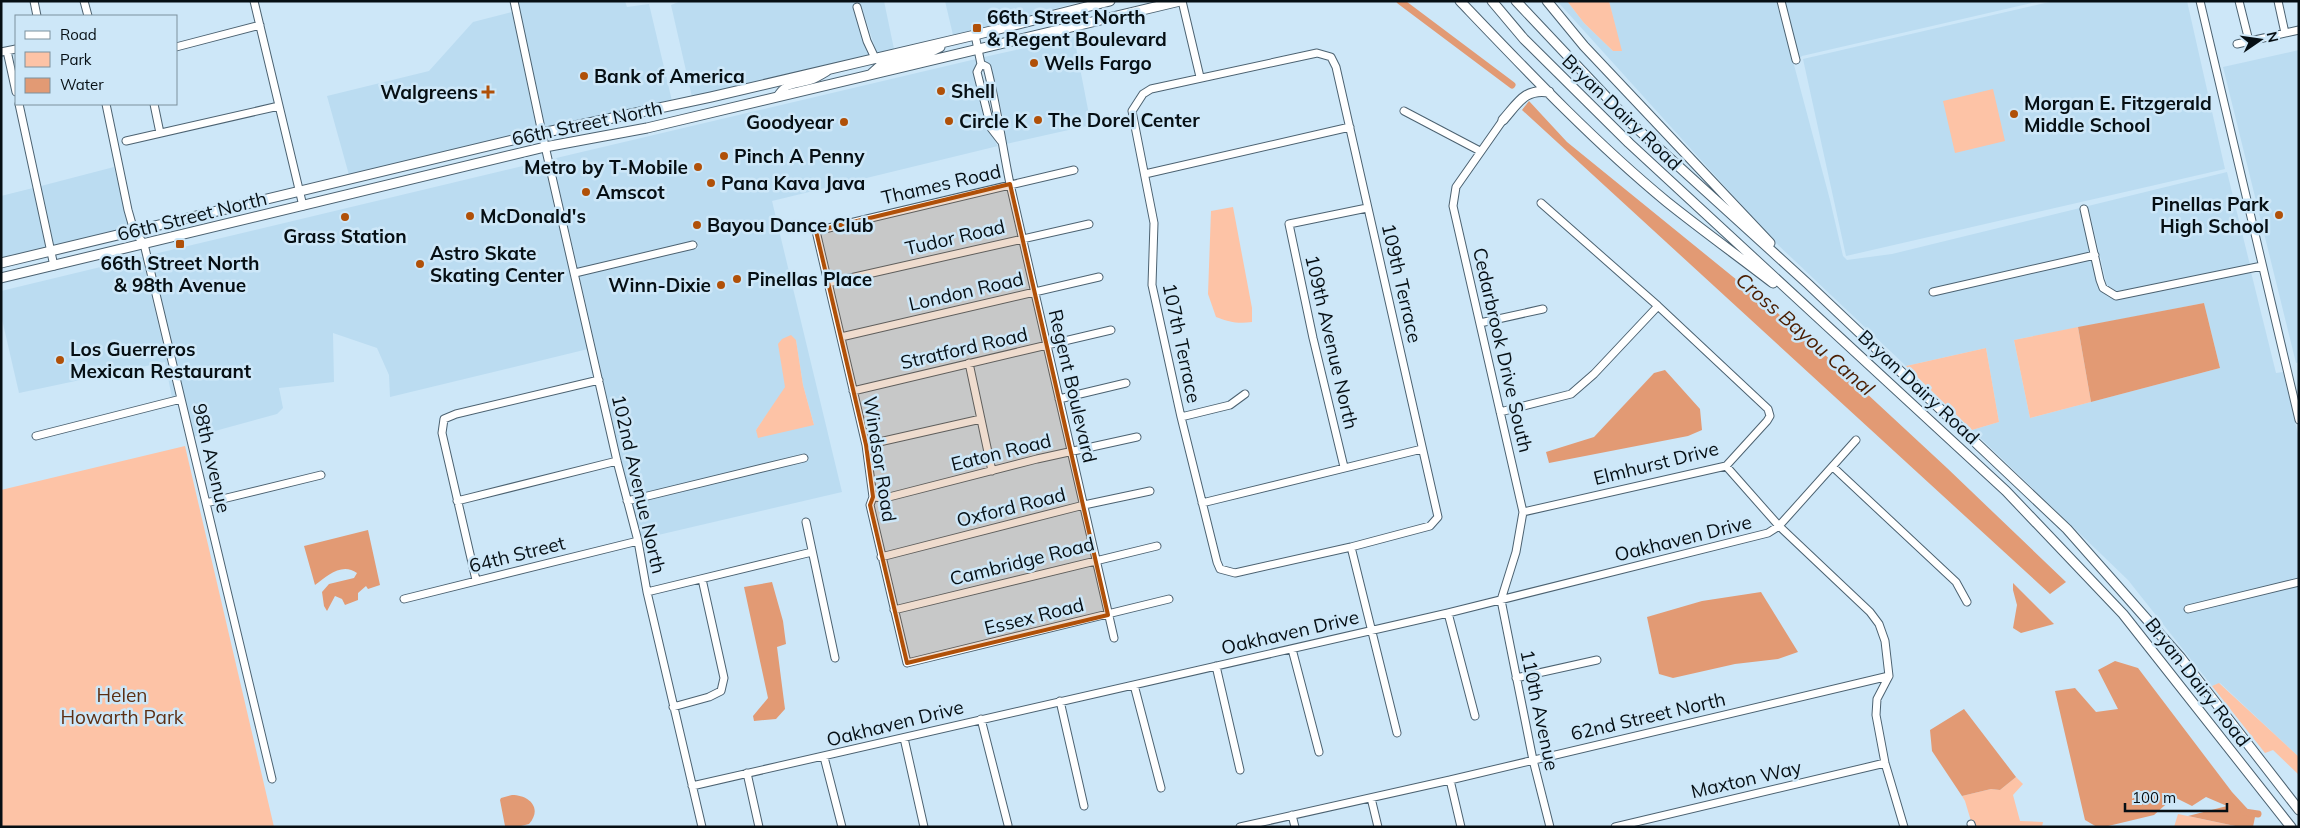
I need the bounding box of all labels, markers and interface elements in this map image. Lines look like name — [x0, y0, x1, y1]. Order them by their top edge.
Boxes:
place label: 66th Street North & Regent Boulevard — [987, 5, 1167, 51]
legend — [15, 15, 178, 105]
north arrow — [2235, 15, 2285, 65]
marker: 66th Street North & Regent Boulevard — [971, 22, 983, 34]
text: Road — [60, 25, 97, 44]
text: N — [2263, 30, 2283, 44]
street label: Bryan Dairy Road — [1557, 49, 1687, 175]
text: Park — [60, 50, 92, 69]
place label: Wells Fargo — [1044, 51, 1152, 75]
marker: Wells Fargo — [1028, 57, 1040, 69]
place label: Bank of America — [594, 64, 745, 88]
marker: Bank of America — [578, 70, 590, 82]
text: Water — [60, 75, 104, 94]
place label: Shell — [951, 79, 995, 103]
place label: Walgreens — [380, 80, 478, 104]
marker: Shell — [935, 85, 947, 97]
marker: Walgreens — [482, 86, 494, 98]
place label: Morgan E. Fitzgerald Middle School — [2024, 91, 2212, 137]
street label: 66th Street North — [510, 95, 664, 151]
place label: The Dorel Center — [1048, 108, 1200, 132]
marker: Morgan E. Fitzgerald Middle School — [2008, 108, 2020, 120]
place label: Circle K — [959, 109, 1028, 133]
place label: Goodyear — [746, 110, 835, 134]
marker: The Dorel Center — [1032, 114, 1044, 126]
marker: Circle K — [943, 115, 955, 127]
marker: Goodyear — [838, 116, 850, 128]
place label: Pinch A Penny — [734, 144, 865, 168]
marker: Pinch A Penny — [718, 150, 730, 162]
place label: Metro by T-Mobile — [524, 155, 688, 179]
street label: Thames Road — [879, 159, 1003, 209]
marker: Metro by T-Mobile — [692, 161, 704, 173]
place label: Pana Kava Java — [721, 171, 865, 195]
marker: Pana Kava Java — [705, 177, 717, 189]
place label: Amscot — [596, 180, 665, 204]
street label: 66th Street North — [115, 186, 269, 246]
marker: Amscot — [580, 186, 592, 198]
place label: Pinellas Park High School — [2151, 192, 2270, 238]
place label: McDonald's — [480, 204, 586, 228]
marker: Pinellas Park High School — [2273, 209, 2285, 221]
marker: McDonald's — [464, 210, 476, 222]
marker: Grass Station — [339, 211, 351, 223]
place label: Bayou Dance Club — [707, 213, 874, 237]
street label: Tudor Road — [903, 214, 1007, 260]
marker: Bayou Dance Club — [691, 219, 703, 231]
street label: 109th Terrace — [1377, 221, 1427, 345]
place label: Grass Station — [283, 224, 407, 248]
marker: 66th Street North & 98th Avenue — [174, 238, 186, 250]
place label: Astro Skate Skating Center — [430, 241, 565, 287]
street label: Cedarbrook Drive South — [1468, 245, 1538, 455]
place label: 66th Street North & 98th Avenue — [101, 251, 259, 297]
street label: 109th Avenue North — [1300, 252, 1364, 432]
marker: Astro Skate Skating Center — [414, 258, 426, 270]
street label: London Road — [906, 266, 1026, 316]
place label: Pinellas Place — [747, 267, 872, 291]
water label: Cross Bayou Canal — [1731, 267, 1880, 401]
place label: Winn-Dixie — [608, 273, 711, 297]
marker: Pinellas Place — [731, 273, 743, 285]
marker: Winn-Dixie — [715, 279, 727, 291]
street label: 107th Terrace — [1158, 281, 1206, 405]
street label: Regent Boulevard — [1044, 307, 1102, 465]
street label: Stratford Road — [898, 322, 1030, 374]
street label: Bryan Dairy Road — [1853, 325, 1985, 449]
place label: Los Guerreros Mexican Restaurant — [70, 337, 251, 383]
marker: Los Guerreros Mexican Restaurant — [54, 354, 66, 366]
street label: 102nd Avenue North — [607, 392, 671, 576]
street label: Windsor Road — [858, 394, 902, 524]
street label: 98th Avenue — [188, 401, 236, 515]
street label: Eaton Road — [948, 428, 1054, 476]
street label: Elmhurst Drive — [1591, 436, 1721, 490]
street label: Oxford Road — [954, 482, 1068, 532]
street label: Oakhaven Drive — [1612, 509, 1754, 567]
street label: 64th Street — [467, 530, 568, 578]
street label: Cambridge Road — [947, 531, 1097, 591]
street label: Essex Road — [982, 592, 1086, 640]
street label: Oakhaven Drive — [1219, 604, 1361, 660]
street label: Bryan Dairy Road — [2140, 613, 2256, 751]
street label: 110th Avenue — [1515, 647, 1565, 773]
park label: Helen Howarth Park — [60, 683, 184, 729]
street label: 62nd Street North — [1568, 687, 1728, 745]
street label: Oakhaven Drive — [824, 694, 966, 752]
street label: Maxton Way — [1688, 755, 1804, 803]
scale bar — [2125, 780, 2228, 812]
text: 100 m — [2132, 788, 2176, 807]

